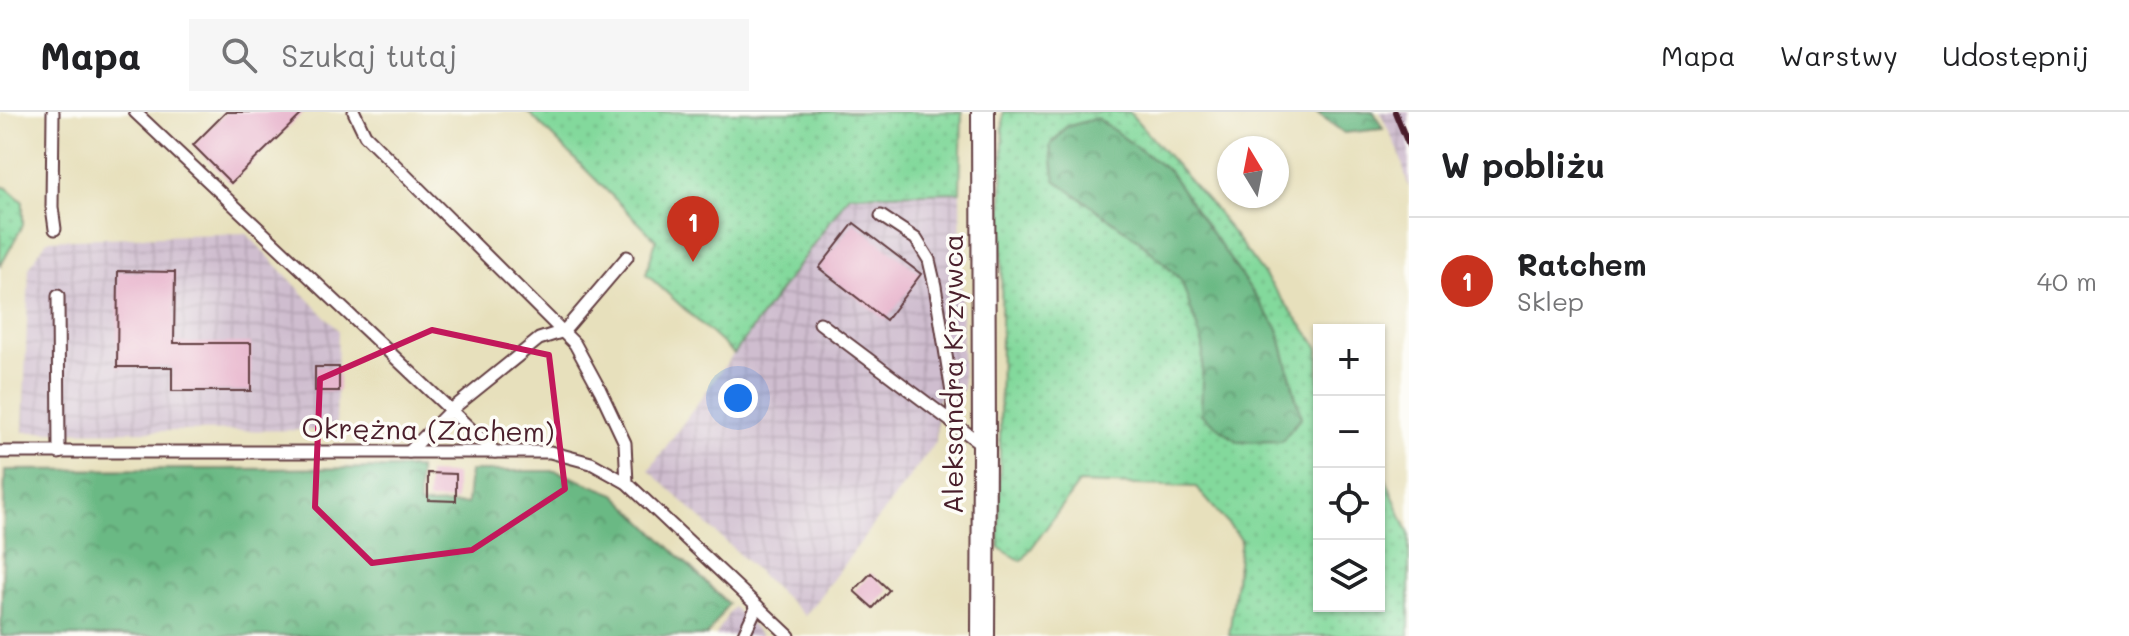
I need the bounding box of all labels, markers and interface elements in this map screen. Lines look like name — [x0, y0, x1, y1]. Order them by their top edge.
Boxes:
search box — [189, 19, 749, 91]
text: Mapa — [40, 30, 141, 80]
icon: search — [217, 33, 261, 77]
text: Szukaj tutaj — [281, 35, 457, 75]
text: Mapa — [1661, 37, 1736, 73]
text: Warstwy — [1780, 37, 1898, 73]
text: Udostępnij — [1942, 37, 2089, 73]
north arrow — [1217, 136, 1289, 208]
text: W pobliżu — [1441, 142, 1605, 187]
pin: 1 — [667, 196, 719, 262]
street label: Aleksandra Krzywca — [934, 234, 970, 514]
text: Ratchem — [1517, 244, 1647, 284]
text: 1 — [1461, 264, 1473, 298]
text: 40 m — [2037, 264, 2097, 298]
text: Sklep — [1517, 284, 1584, 318]
map controls — [1313, 324, 1385, 612]
button: + — [1313, 324, 1385, 396]
your location — [718, 378, 758, 418]
button: − — [1313, 396, 1385, 468]
street label: Okrężna (Zachem) — [301, 409, 555, 449]
button: locate — [1313, 468, 1385, 540]
button: layers — [1313, 540, 1385, 612]

